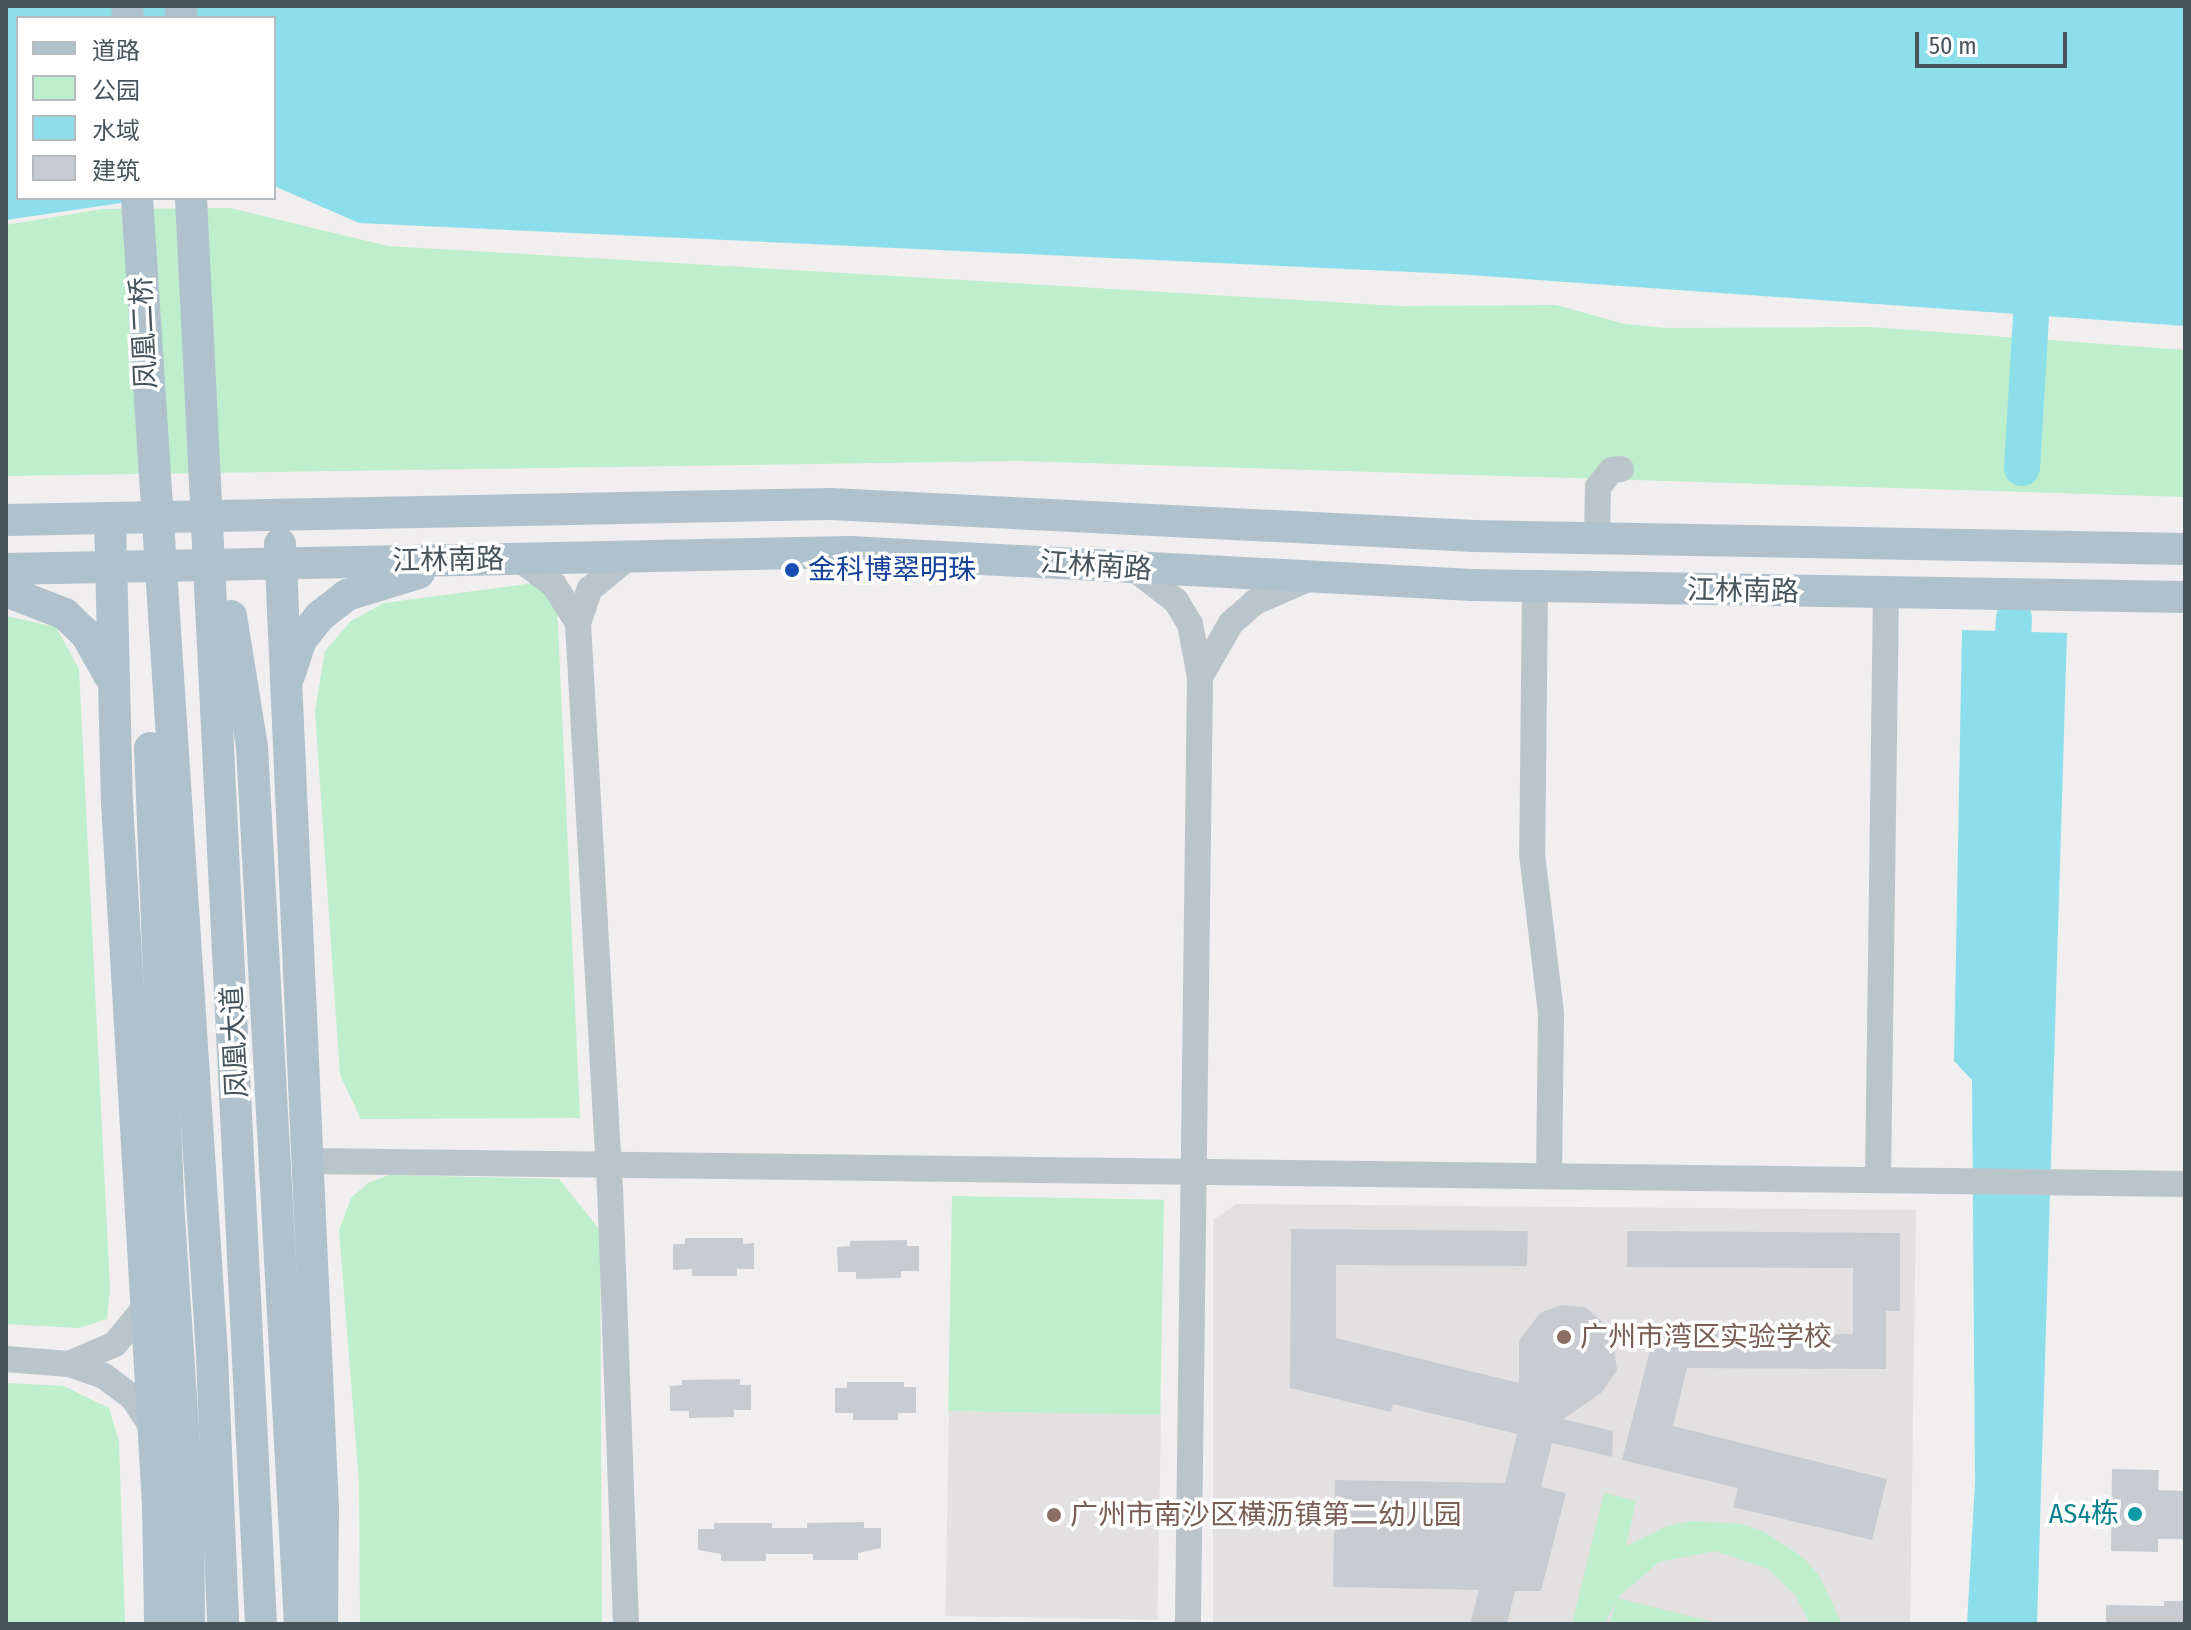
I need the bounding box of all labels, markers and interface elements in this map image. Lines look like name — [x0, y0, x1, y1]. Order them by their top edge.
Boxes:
legend — [16, 16, 276, 200]
scale bar — [1919, 16, 2071, 66]
text: 50 m — [1929, 32, 1977, 60]
text: 道路 — [92, 37, 140, 65]
text: 公园 — [92, 77, 140, 105]
text: 水域 — [92, 117, 140, 145]
text: 建筑 — [92, 157, 140, 185]
street label: 凤凰二桥 — [124, 276, 164, 390]
street label: 江林南路 — [392, 542, 504, 578]
street label: 江林南路 — [1039, 545, 1153, 587]
place label: 金科博翠明珠 — [808, 553, 976, 587]
marker: 金科博翠明珠 — [783, 561, 801, 579]
street label: 江林南路 — [1687, 573, 1799, 609]
street label: 凤凰大道 — [215, 985, 255, 1099]
place label: 广州市湾区实验学校 — [1580, 1320, 1832, 1354]
marker: 广州市湾区实验学校 — [1555, 1328, 1573, 1346]
place label: AS4栋 — [2049, 1497, 2119, 1531]
place label: 广州市南沙区横沥镇第二幼儿园 — [1070, 1498, 1462, 1532]
marker: AS4栋 — [2126, 1505, 2144, 1523]
marker: 广州市南沙区横沥镇第二幼儿园 — [1045, 1506, 1063, 1524]

